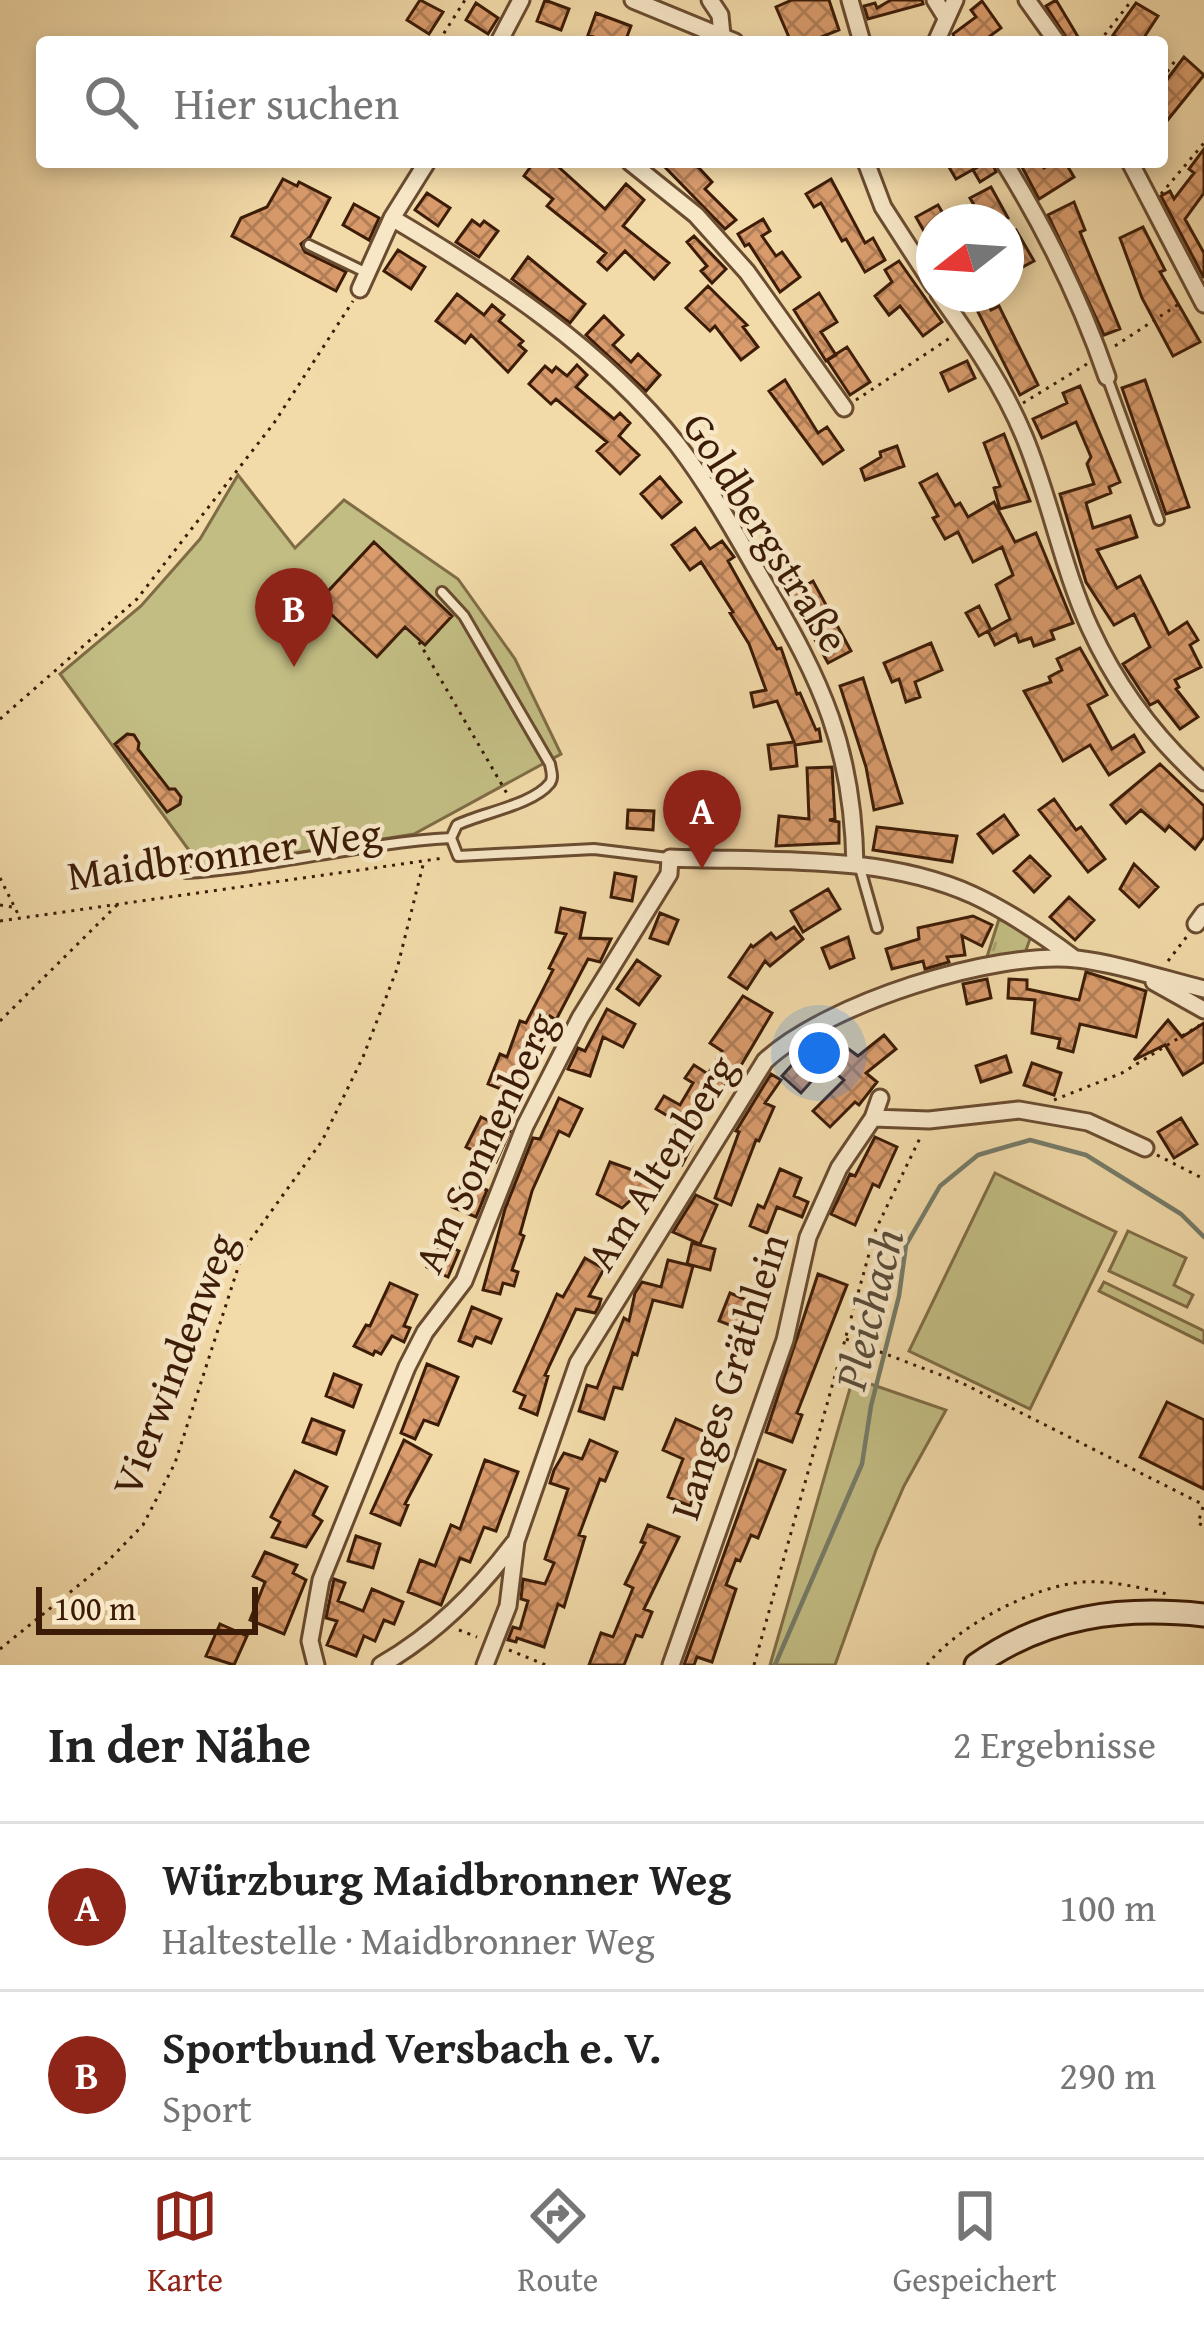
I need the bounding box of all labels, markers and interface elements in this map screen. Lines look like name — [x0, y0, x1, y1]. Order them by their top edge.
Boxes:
search box — [36, 36, 1168, 168]
icon: search — [78, 69, 144, 135]
text: Hier suchen — [174, 70, 399, 135]
north arrow — [916, 204, 1024, 312]
street label: Goldbergstraße — [669, 400, 865, 664]
pin: B — [255, 568, 333, 667]
pin: A — [663, 770, 741, 869]
street label: Maidbronner Weg — [63, 801, 385, 905]
street label: Am Sonnenberg — [397, 1002, 571, 1282]
your location — [789, 1023, 849, 1083]
street label: Am Altenberg — [569, 1042, 751, 1282]
water label: Pleichach — [816, 1222, 919, 1397]
street label: Vierwindenweg — [95, 1224, 251, 1504]
street label: Langes Gräthlein — [653, 1225, 803, 1527]
scale bar — [36, 1581, 258, 1634]
text: 100 m — [54, 1584, 136, 1632]
text: In der Nähe — [48, 1706, 311, 1781]
text: 2 Ergebnisse — [953, 1715, 1156, 1772]
text: Würzburg Maidbronner Weg — [162, 1846, 731, 1911]
text: A — [75, 1878, 99, 1935]
text: 100 m — [1059, 1878, 1156, 1935]
text: Haltestelle · Maidbronner Weg — [162, 1911, 655, 1968]
text: Sportbund Versbach e. V. — [162, 2014, 661, 2079]
text: B — [75, 2046, 99, 2103]
text: 290 m — [1059, 2046, 1156, 2103]
text: Sport — [162, 2079, 252, 2136]
tab: Karte — [147, 2183, 223, 2303]
tab: Route — [518, 2183, 598, 2303]
tab: Gespeichert — [893, 2183, 1057, 2303]

